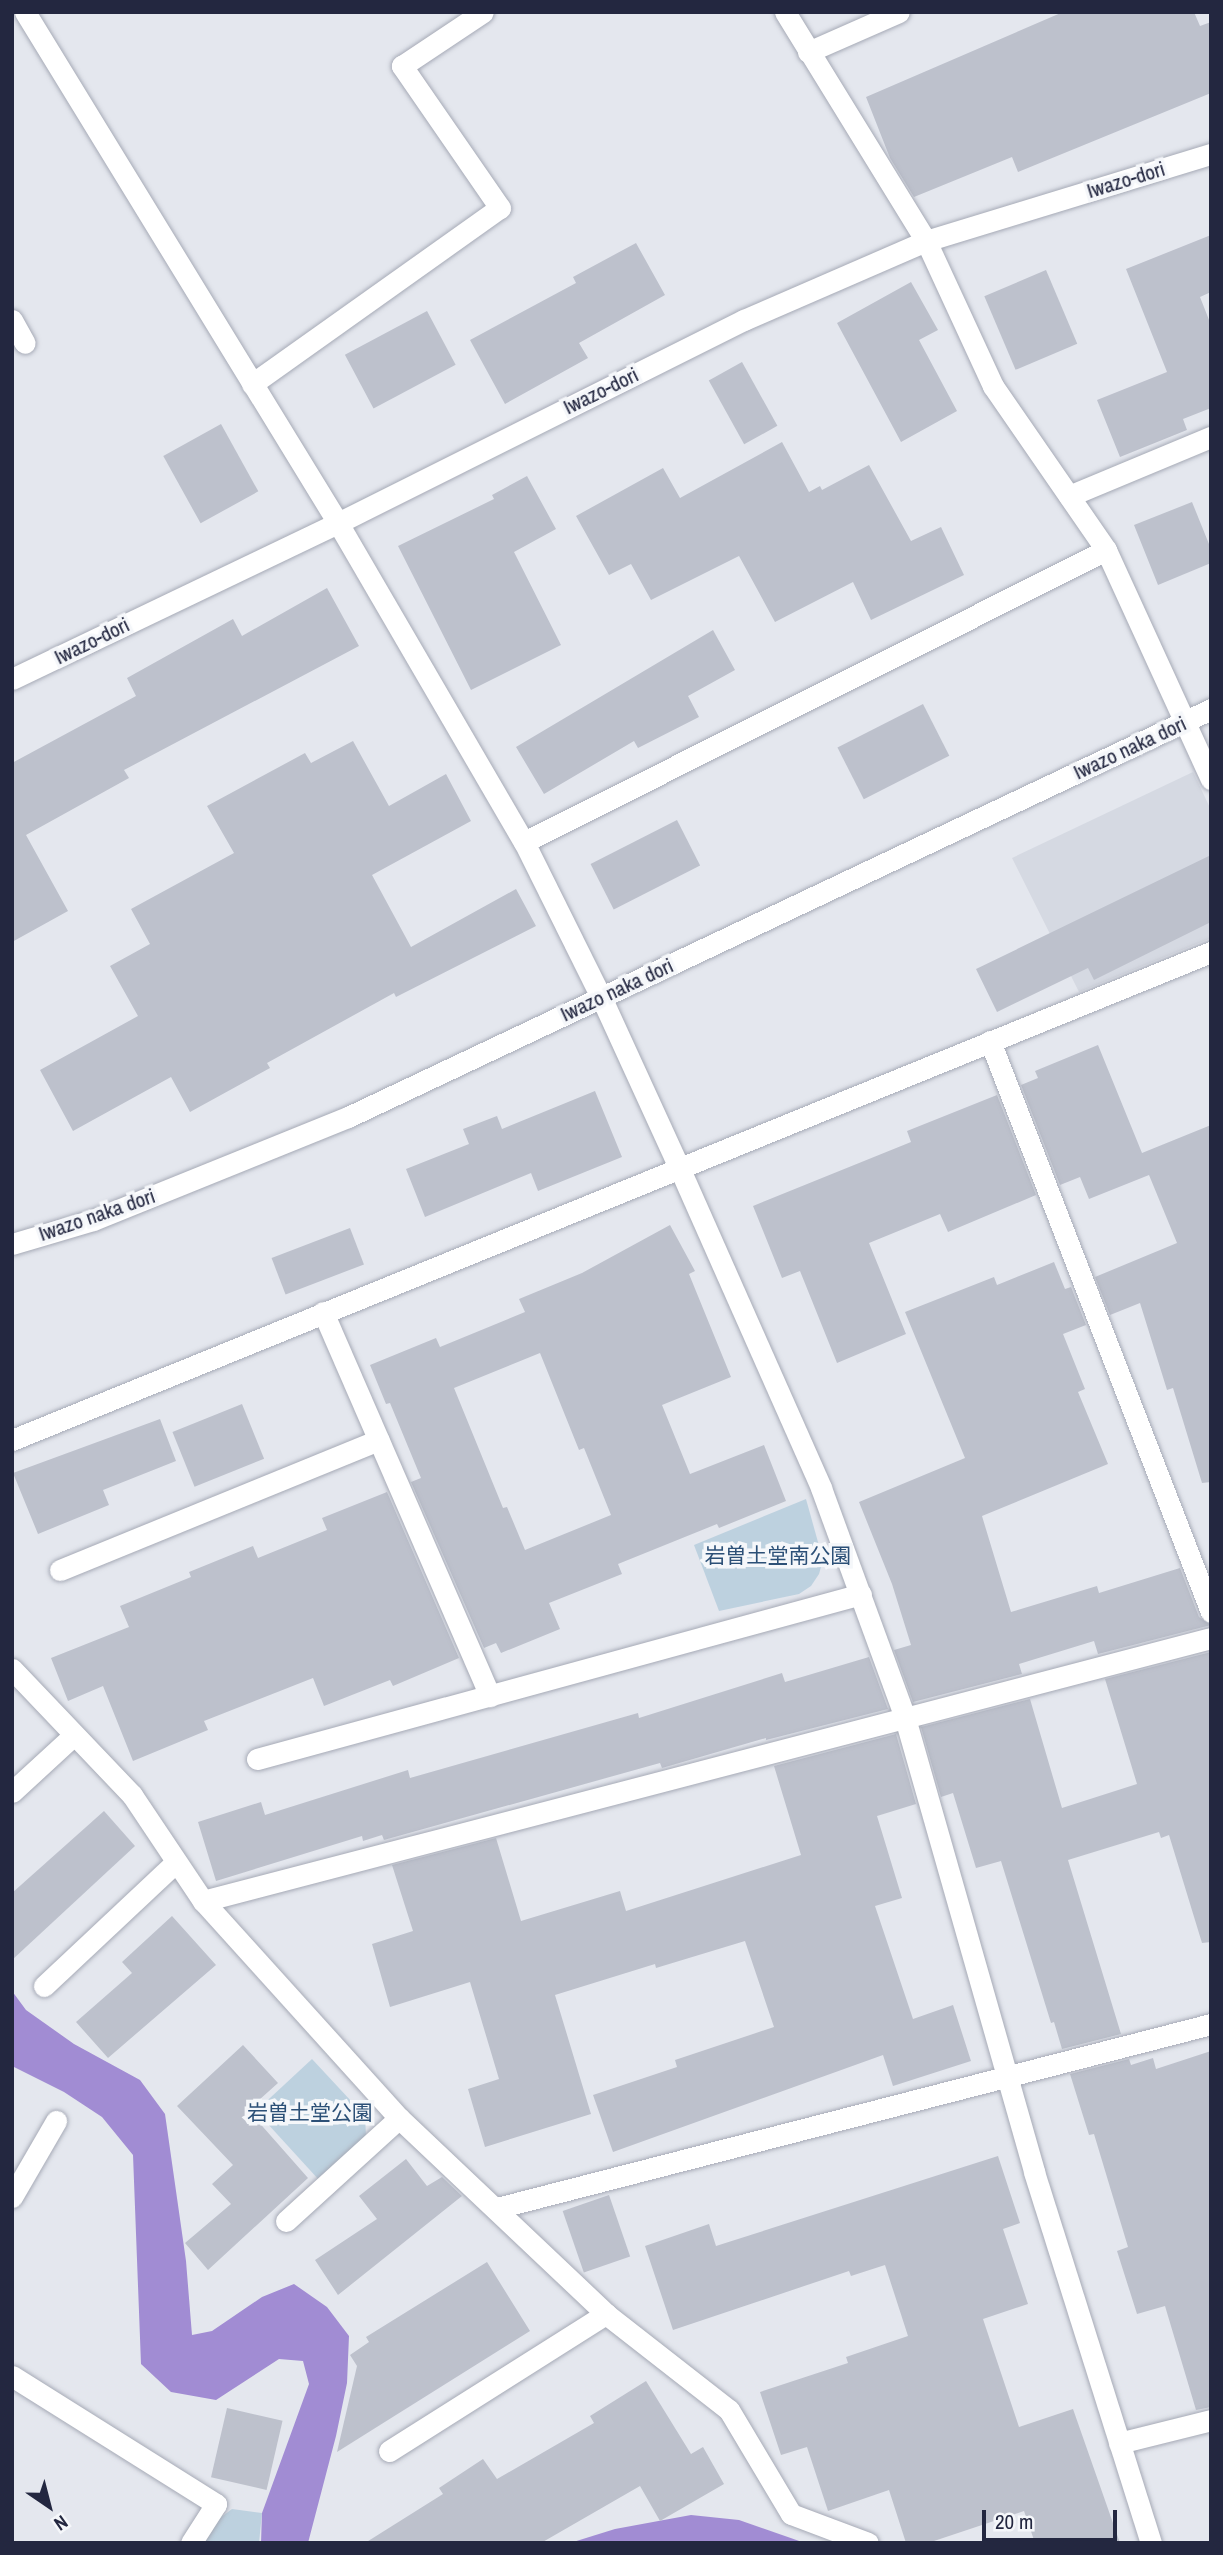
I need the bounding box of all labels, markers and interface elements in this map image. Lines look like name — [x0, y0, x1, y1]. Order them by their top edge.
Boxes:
street label: Iwazo-dori — [1084, 156, 1168, 204]
street label: Iwazo-dori — [559, 362, 643, 420]
street label: Iwazo-dori — [50, 612, 134, 670]
street label: Iwazo naka dori — [1070, 711, 1190, 785]
street label: Iwazo naka dori — [557, 953, 677, 1027]
street label: Iwazo naka dori — [35, 1183, 159, 1247]
park label: 岩曽土堂南公園 — [705, 1543, 851, 1569]
park label: 岩曽土堂公園 — [247, 2100, 373, 2126]
north arrow — [14, 2471, 84, 2541]
scale bar — [985, 2496, 1120, 2540]
text: 20 m — [995, 2507, 1033, 2536]
text: N — [49, 2509, 73, 2537]

